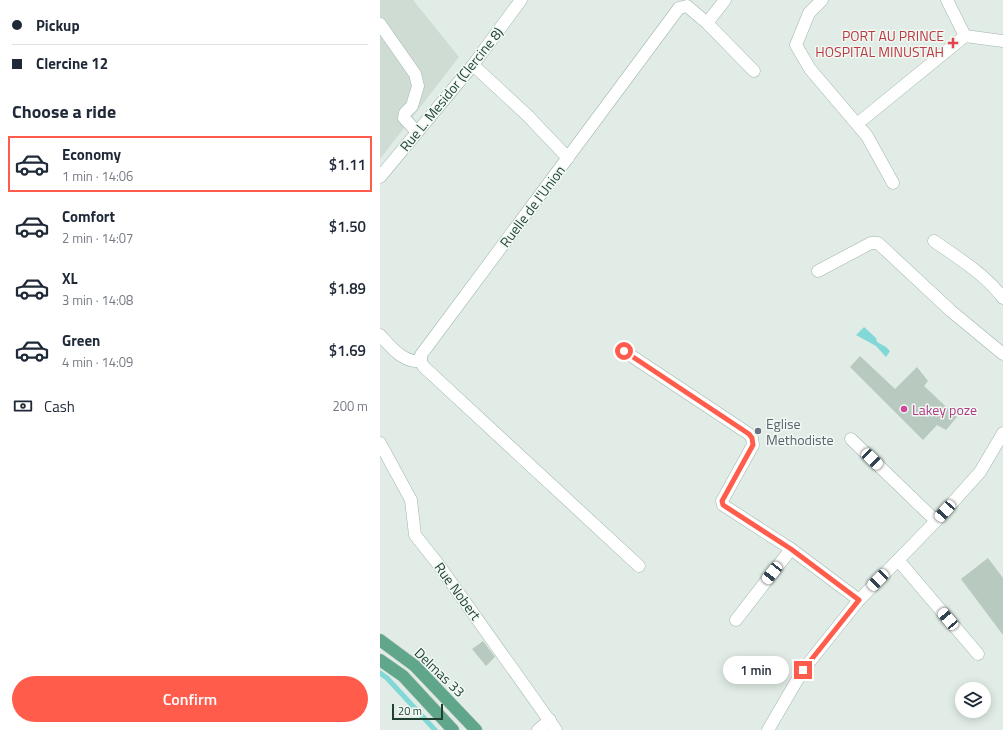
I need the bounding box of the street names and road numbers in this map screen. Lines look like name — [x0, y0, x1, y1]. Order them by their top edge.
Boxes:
street label: Rue L. Mesidor (Clercine 8) — [394, 22, 508, 156]
street label: Ruelle de l'Union — [494, 161, 570, 251]
street label: Rue Nobert — [430, 558, 486, 624]
street label: Delmas 33 — [410, 642, 470, 702]

